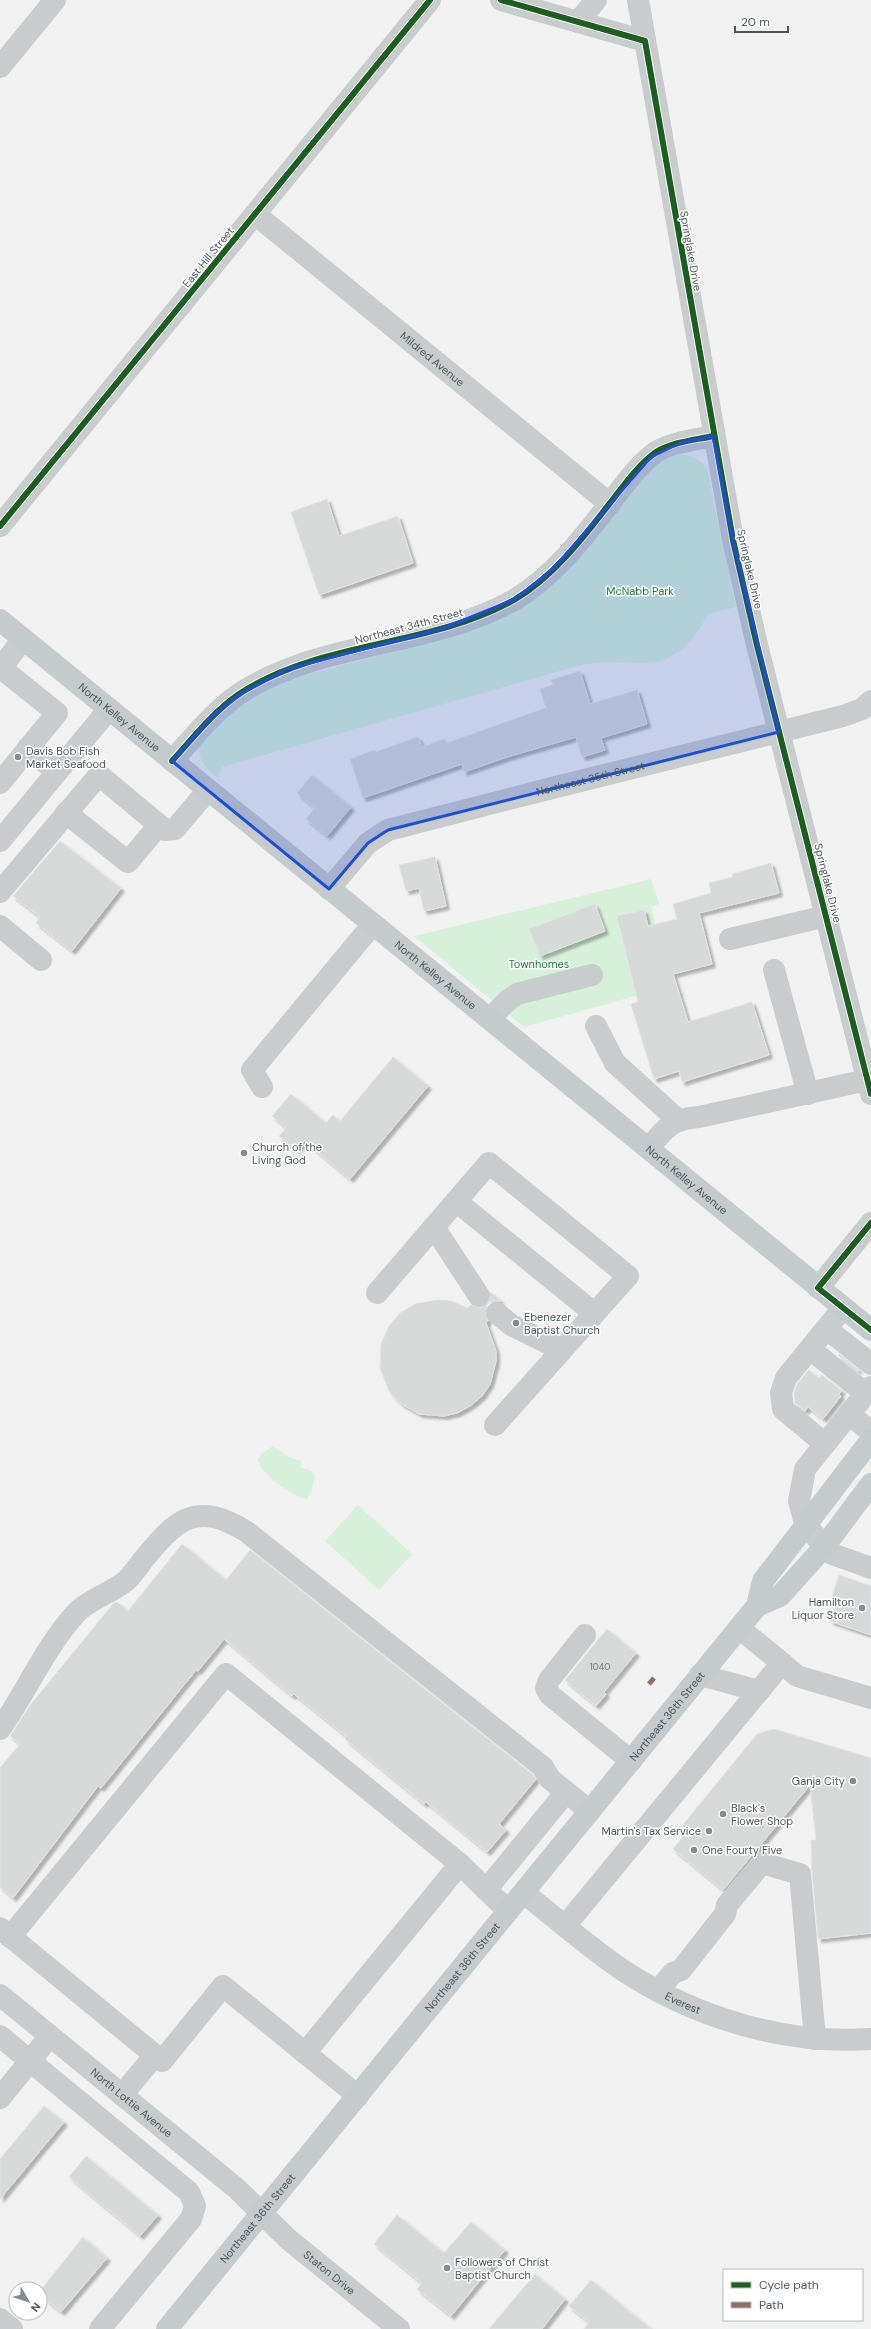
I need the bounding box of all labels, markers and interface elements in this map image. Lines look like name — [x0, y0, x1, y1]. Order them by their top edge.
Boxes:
scale bar — [735, 8, 788, 34]
text: 20 m — [741, 14, 770, 30]
street label: Springlake Drive — [677, 210, 705, 292]
street label: East Hill Street — [179, 224, 237, 290]
street label: Mildred Avenue — [397, 329, 467, 389]
street label: Springlake Drive — [734, 528, 766, 610]
park label: McNabb Park — [606, 584, 674, 598]
street label: Northeast 34th Street — [353, 605, 465, 647]
street label: North Kelley Avenue — [76, 680, 163, 755]
place label: Davis Bob Fish Market Seafood — [26, 744, 106, 771]
marker: Davis Bob Fish Market Seafood — [13, 752, 23, 762]
street label: Northeast 35th Street — [534, 758, 646, 799]
street label: Springlake Drive — [811, 842, 845, 924]
street label: North Kelley Avenue — [392, 938, 479, 1013]
park label: Townhomes — [509, 957, 569, 971]
place label: Church of the Living God — [252, 1140, 322, 1167]
street label: North Kelley Avenue — [643, 1142, 731, 1217]
marker: Church of the Living God — [239, 1148, 249, 1158]
place label: Ebenezer Baptist Church — [524, 1310, 600, 1337]
marker: Ebenezer Baptist Church — [511, 1318, 521, 1328]
place label: Hamilton Liquor Store — [792, 1595, 854, 1622]
marker: Hamilton Liquor Store — [857, 1603, 867, 1613]
house number: 1040 — [590, 1661, 610, 1673]
street label: Northeast 36th Street — [626, 1668, 708, 1764]
place label: Ganja City — [792, 1774, 845, 1788]
marker: Ganja City — [848, 1776, 858, 1786]
place label: Black's Flower Shop — [731, 1801, 793, 1828]
marker: Black's Flower Shop — [718, 1809, 728, 1819]
place label: Martin's Tax Service — [601, 1824, 701, 1838]
marker: Martin's Tax Service — [704, 1826, 714, 1836]
place label: One Fourty Five — [702, 1843, 782, 1857]
marker: One Fourty Five — [689, 1845, 699, 1855]
street label: Northeast 36th Street — [421, 1919, 503, 2015]
street label: Everest — [663, 1989, 703, 2017]
street label: North Lottie Avenue — [88, 2065, 175, 2140]
street label: Northeast 36th Street — [217, 2170, 298, 2266]
street label: Staton Drive — [301, 2247, 358, 2298]
place label: Followers of Christ Baptist Church — [455, 2255, 549, 2282]
marker: Followers of Christ Baptist Church — [442, 2263, 452, 2273]
legend — [723, 2269, 863, 2321]
text: Cycle path — [759, 2277, 819, 2293]
north arrow — [8, 2281, 48, 2321]
text: Path — [759, 2297, 784, 2313]
text: N — [28, 2300, 44, 2315]

